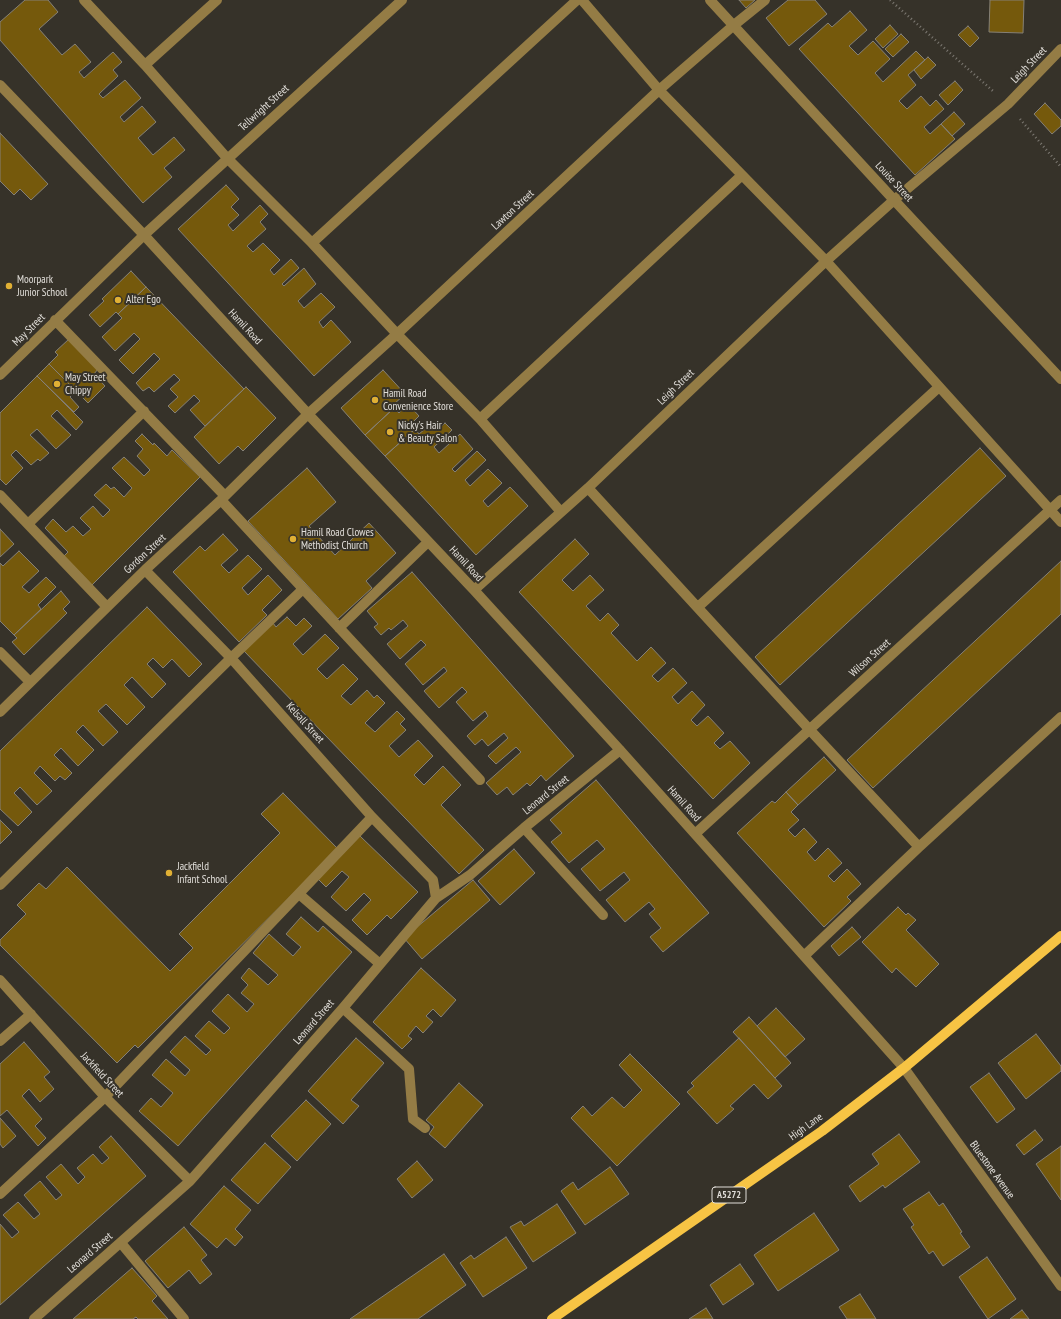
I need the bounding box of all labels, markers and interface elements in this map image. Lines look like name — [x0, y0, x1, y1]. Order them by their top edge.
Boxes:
street label: Leigh Street — [1008, 44, 1050, 86]
street label: Tellwright Street — [236, 82, 292, 134]
street label: Louise Street — [872, 159, 916, 205]
street label: Lawton Street — [489, 187, 537, 233]
place label: Moorpark Junior School — [17, 273, 67, 299]
marker: Moorpark Junior School — [4, 281, 14, 291]
place label: Alter Ego — [126, 293, 161, 307]
marker: Alter Ego — [113, 295, 123, 305]
street label: Hamil Road — [225, 307, 265, 347]
street label: May Street — [10, 311, 48, 349]
street label: Leigh Street — [655, 366, 697, 408]
place label: May Street Chippy — [65, 371, 106, 397]
marker: May Street Chippy — [52, 379, 62, 389]
place label: Hamil Road Convenience Store — [383, 387, 453, 413]
marker: Hamil Road Convenience Store — [370, 395, 380, 405]
place label: Nicky's Hair & Beauty Salon — [398, 419, 457, 445]
marker: Nicky's Hair & Beauty Salon — [385, 427, 395, 437]
place label: Hamil Road Clowes Methodist Church — [301, 526, 374, 552]
street label: Gordon Street — [121, 531, 169, 577]
marker: Hamil Road Clowes Methodist Church — [288, 534, 298, 544]
street label: Hamil Road — [446, 544, 486, 584]
street label: Wilson Street — [847, 636, 893, 680]
street label: Kelsall Street — [283, 700, 327, 746]
street label: Leonard Street — [520, 772, 572, 818]
street label: Hamil Road — [665, 783, 703, 825]
place label: Jackfield Infant School — [177, 860, 227, 886]
marker: Jackfield Infant School — [164, 868, 174, 878]
street label: Leonard Street — [291, 997, 337, 1047]
street label: Jackfield Street — [78, 1050, 126, 1100]
street label: High Lane — [787, 1110, 825, 1144]
street label: Bluestone Avenue — [967, 1139, 1017, 1201]
road number: A5272 — [712, 1187, 746, 1203]
street label: Leonard Street — [65, 1230, 115, 1276]

